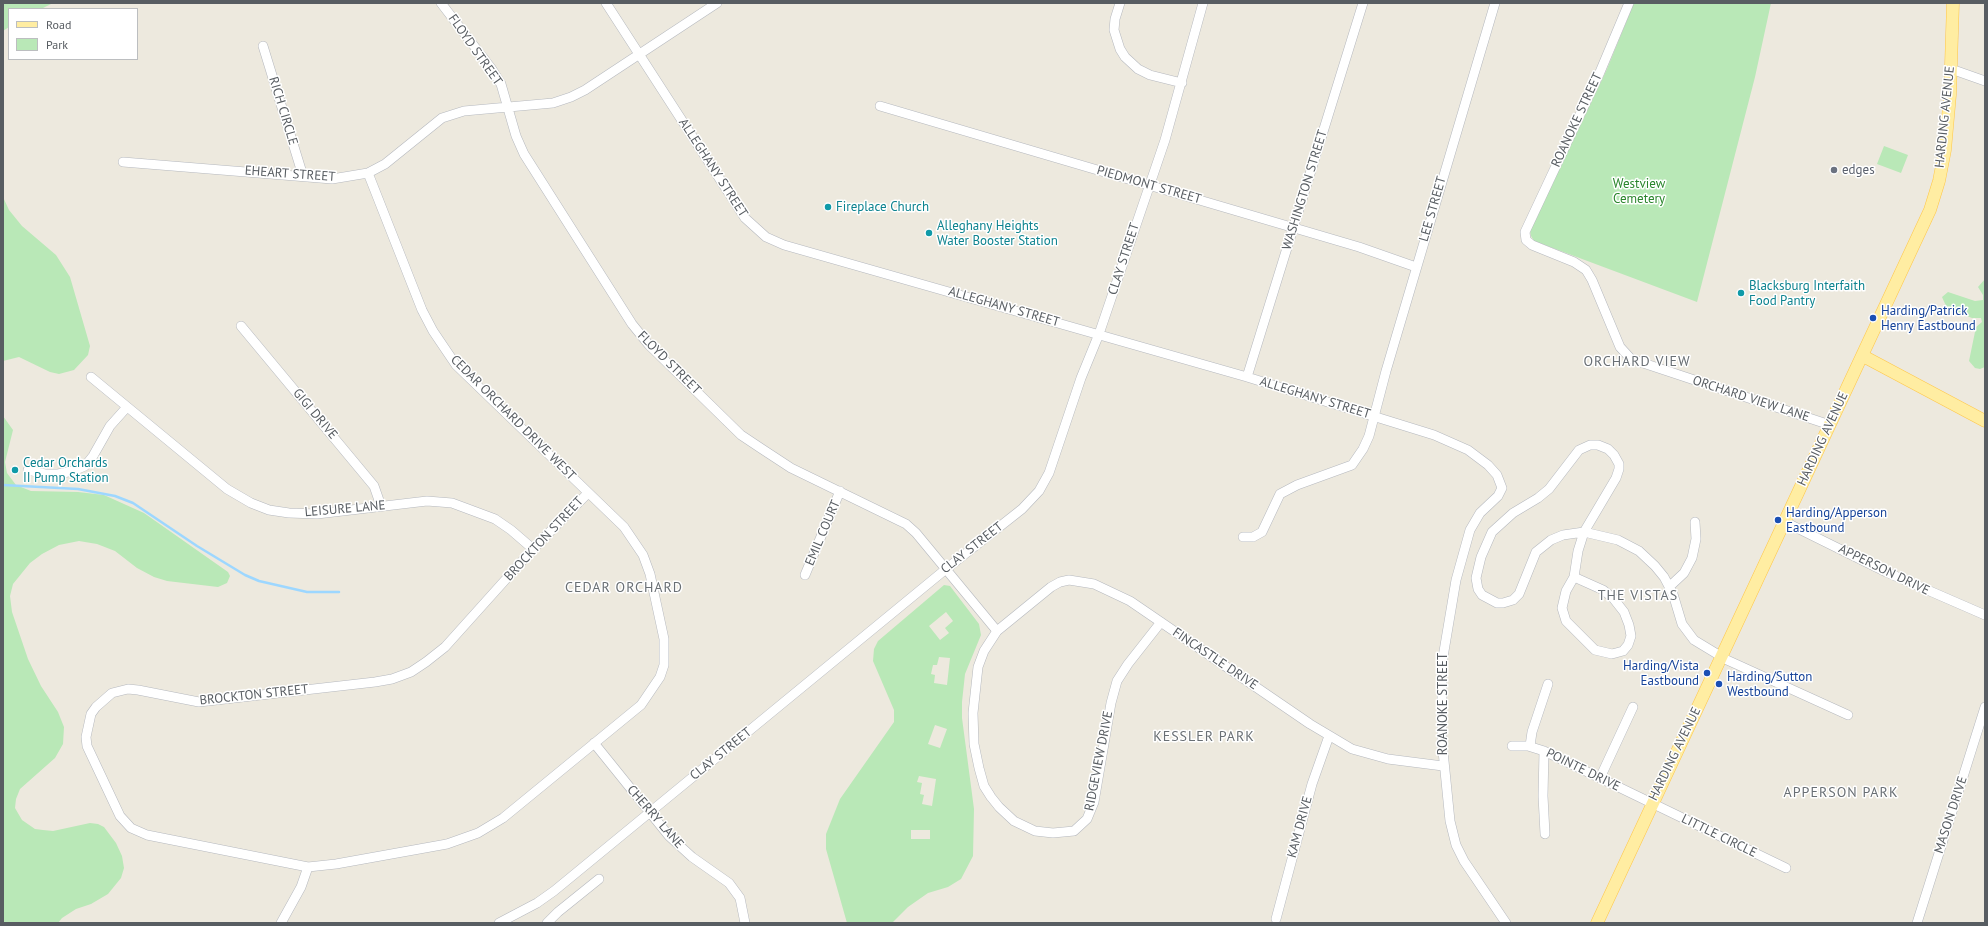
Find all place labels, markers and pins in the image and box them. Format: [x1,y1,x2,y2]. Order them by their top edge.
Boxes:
place label: edges [1842,162,1875,178]
marker: edges [1829,165,1839,175]
place label: Fireplace Church [836,199,929,215]
marker: Fireplace Church [823,202,833,212]
place label: Alleghany Heights Water Booster Station [937,218,1058,249]
marker: Alleghany Heights Water Booster Station [924,228,934,238]
place label: Blacksburg Interfaith Food Pantry [1749,278,1865,309]
marker: Blacksburg Interfaith Food Pantry [1736,288,1746,298]
place label: Harding/Patrick Henry Eastbound [1881,303,1976,334]
marker: Harding/Patrick Henry Eastbound [1868,313,1878,323]
place label: Cedar Orchards II Pump Station [23,455,109,486]
marker: Cedar Orchards II Pump Station [10,465,20,475]
place label: Harding/Apperson Eastbound [1786,505,1887,536]
marker: Harding/Apperson Eastbound [1773,515,1783,525]
place label: Harding/Vista Eastbound [1623,658,1699,689]
marker: Harding/Vista Eastbound [1702,668,1712,678]
place label: Harding/Sutton Westbound [1727,669,1812,700]
marker: Harding/Sutton Westbound [1714,679,1724,689]

